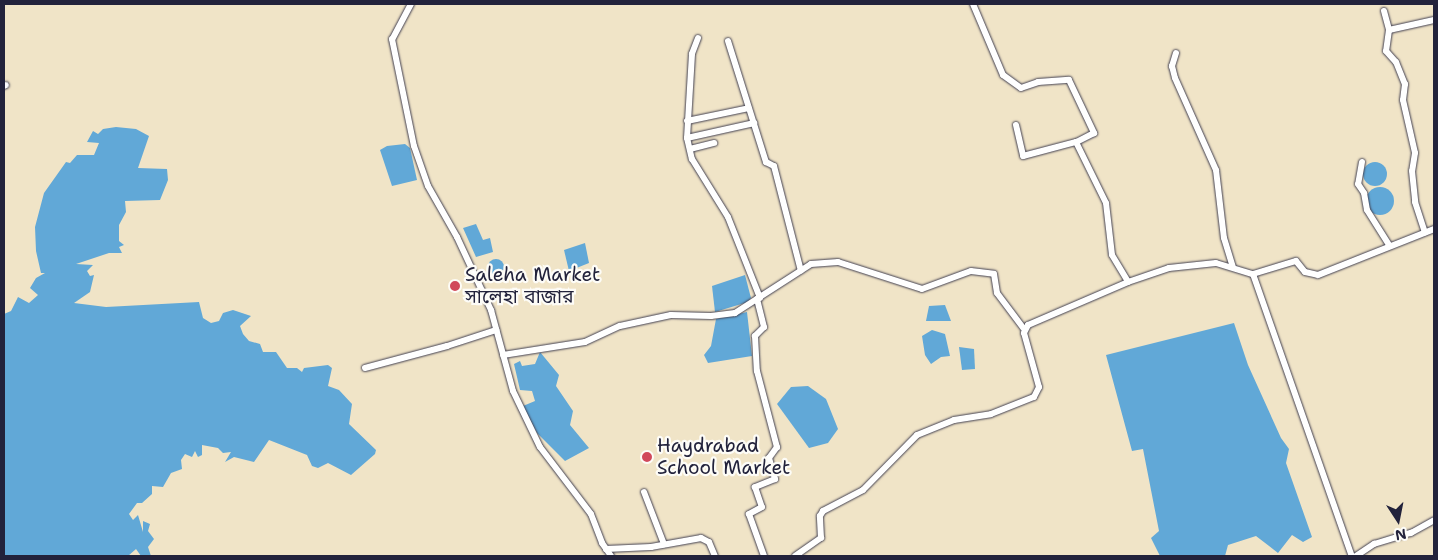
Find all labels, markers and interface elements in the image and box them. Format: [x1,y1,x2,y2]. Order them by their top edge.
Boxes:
place label: Saleha Market সালেহা বাজার [465,264,600,308]
marker: Saleha Market সালেহা বাজার [449,280,461,292]
place label: Haydrabad School Market [657,435,790,479]
marker: Haydrabad School Market [641,451,653,463]
north arrow [1373,495,1423,545]
text: N [1394,525,1408,545]

